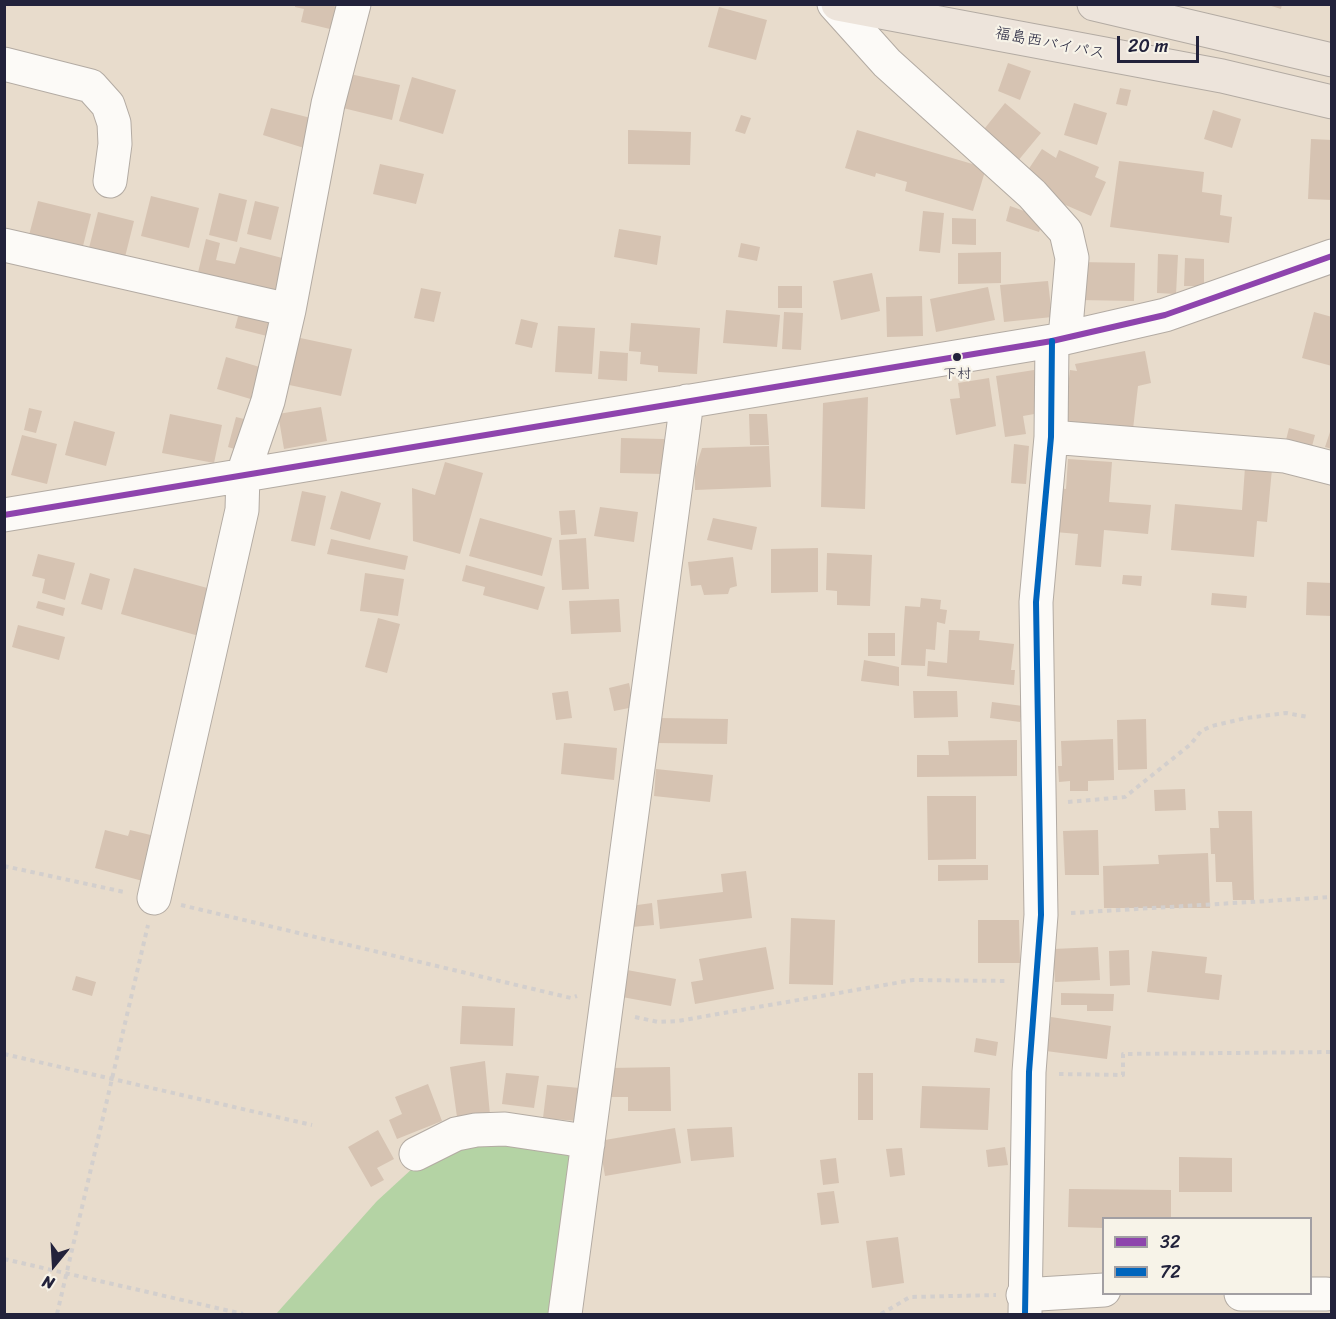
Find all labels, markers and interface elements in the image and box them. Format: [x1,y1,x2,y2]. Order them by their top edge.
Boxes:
street label: 福島西バイパス [993,24,1107,64]
scale bar [1120,24,1202,62]
text: 20 m [1128,30,1168,62]
marker: 下村 [951,351,963,363]
place label: 下村 [943,366,971,382]
legend [1102,1217,1312,1295]
text: 32 [1160,1226,1180,1258]
north arrow [24,1235,84,1295]
text: 72 [1160,1256,1181,1288]
text: N [39,1267,58,1298]

